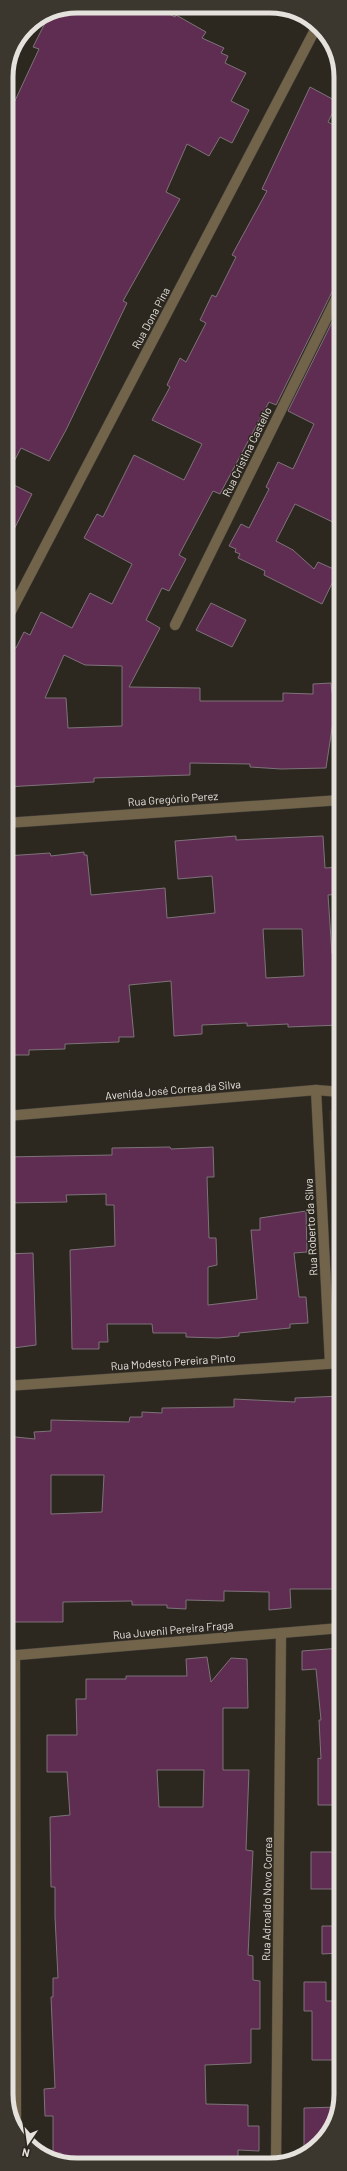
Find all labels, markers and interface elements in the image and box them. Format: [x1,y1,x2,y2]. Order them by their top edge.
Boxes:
street label: Rua Dona Pina [129,285,172,351]
street label: Rua Cristina Castello [219,405,274,499]
street label: Rua Gregório Perez [127,789,219,808]
street label: Avenida José Correa da Silva [105,1077,241,1102]
street label: Rua Roberto da Silva [301,1178,320,1276]
street label: Rua Modesto Pereira Pinto [110,1351,236,1372]
street label: Rua Juvenil Pereira Fraga [112,1618,234,1641]
street label: Rua Adroaldo Novo Correa [259,1837,274,1961]
north arrow [8,2123,48,2163]
text: N [21,2146,31,2160]

